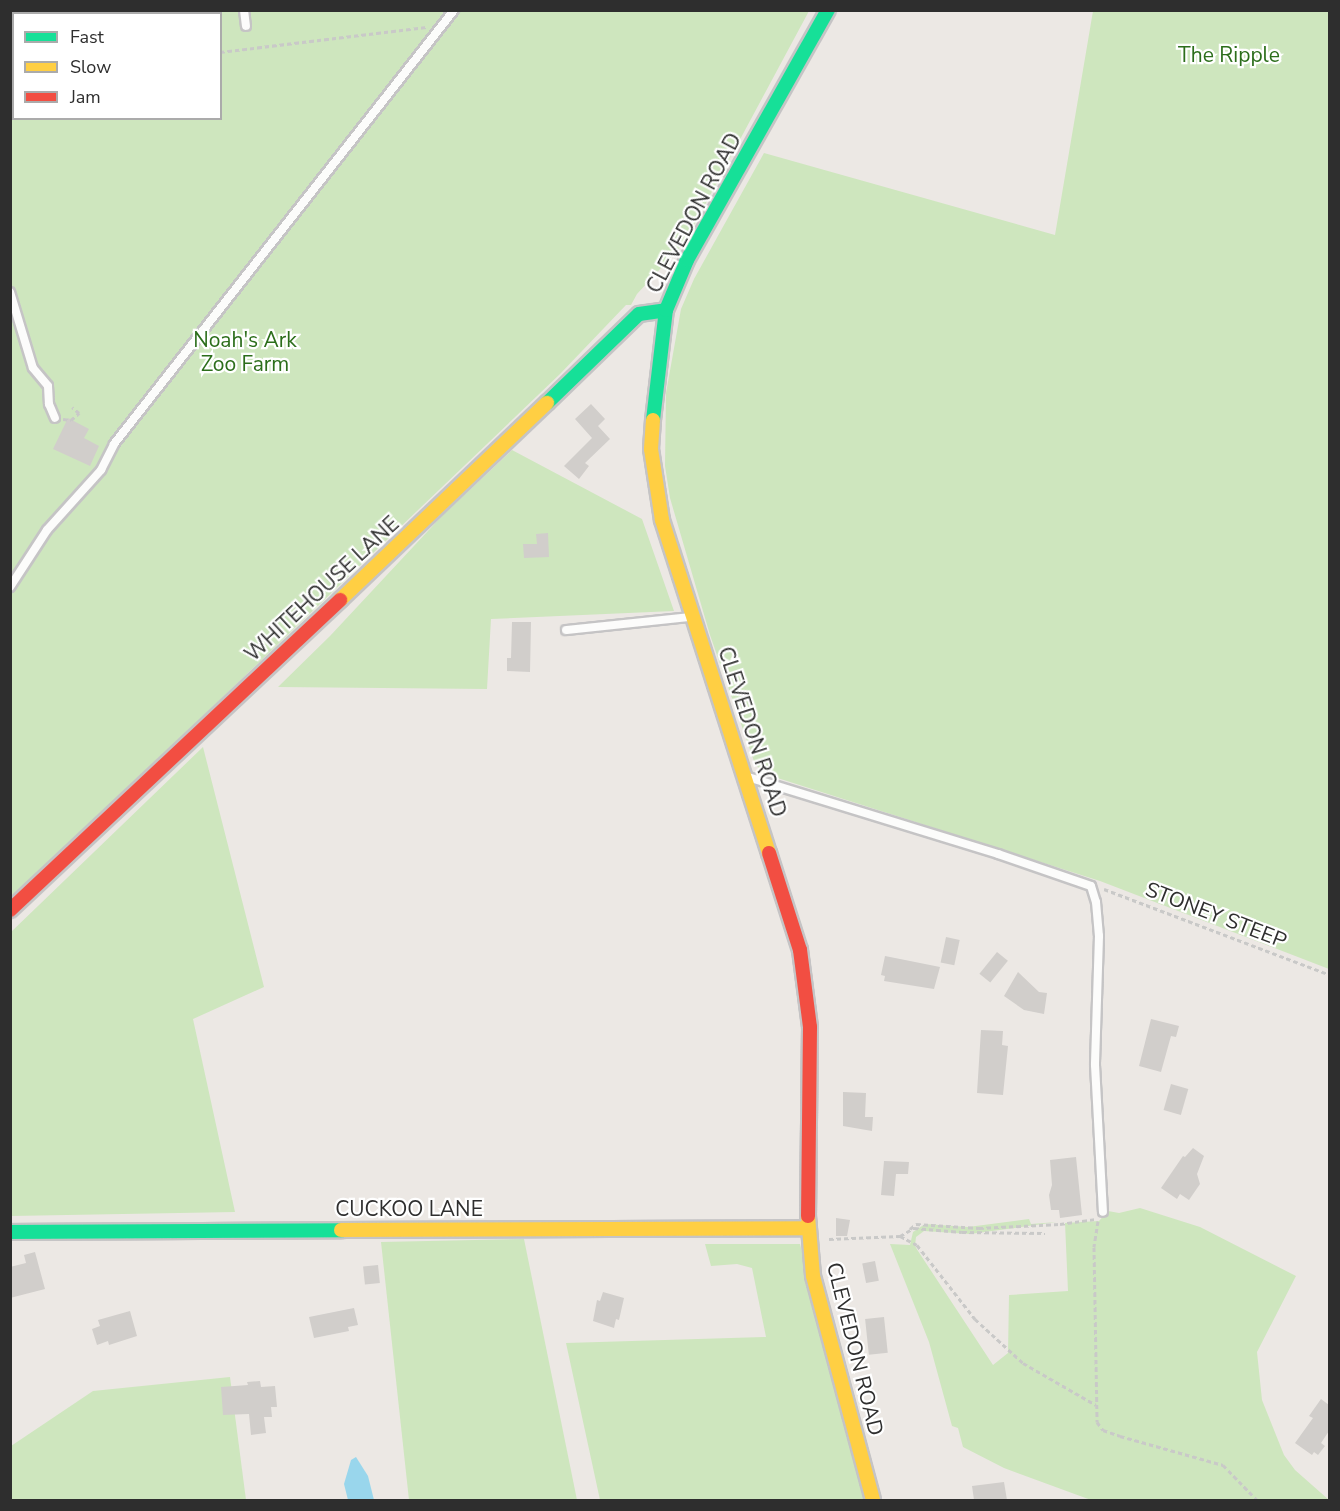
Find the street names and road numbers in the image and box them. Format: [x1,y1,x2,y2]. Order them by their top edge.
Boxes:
street label: CLEVEDON ROAD [641,129,747,297]
street label: WHITEHOUSE LANE [240,511,404,667]
street label: CLEVEDON ROAD [713,644,791,820]
street label: STONEY STEEP [1142,877,1290,953]
street label: CUCKOO LANE [335,1196,483,1222]
street label: CLEVEDON ROAD [821,1260,889,1438]

